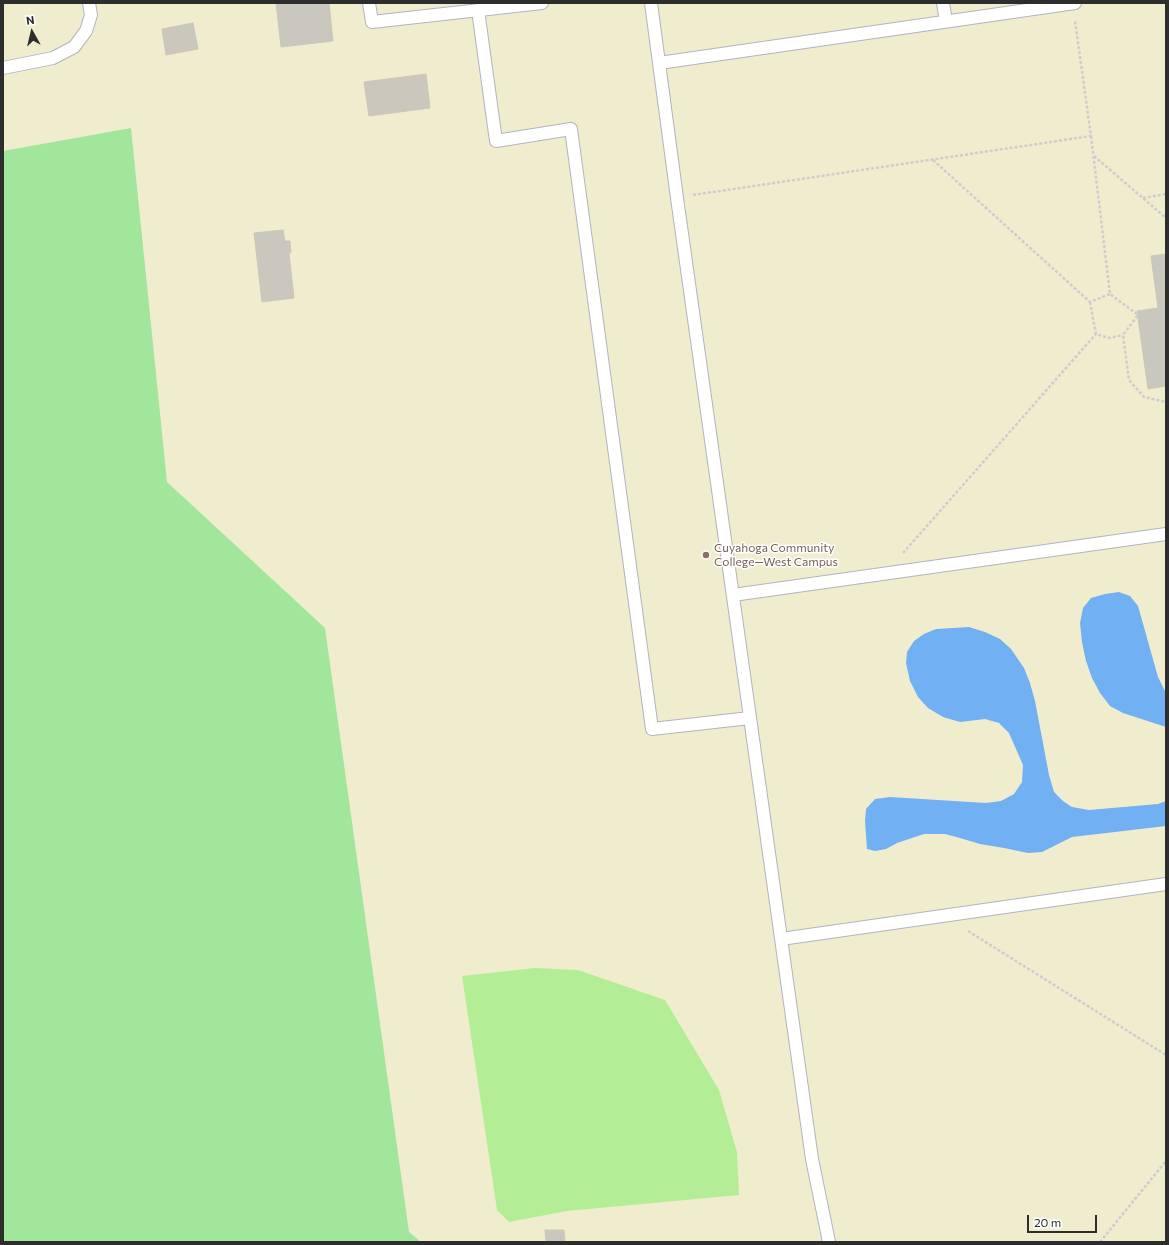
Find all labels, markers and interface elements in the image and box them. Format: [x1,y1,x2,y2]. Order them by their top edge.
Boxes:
north arrow [12,12,52,52]
text: N [25,13,35,27]
place label: Cuyahoga Community College—West Campus [714,541,838,569]
marker: Cuyahoga Community College—West Campus [701,550,711,560]
scale bar [1029,1207,1099,1233]
text: 20 m [1034,1215,1061,1229]

